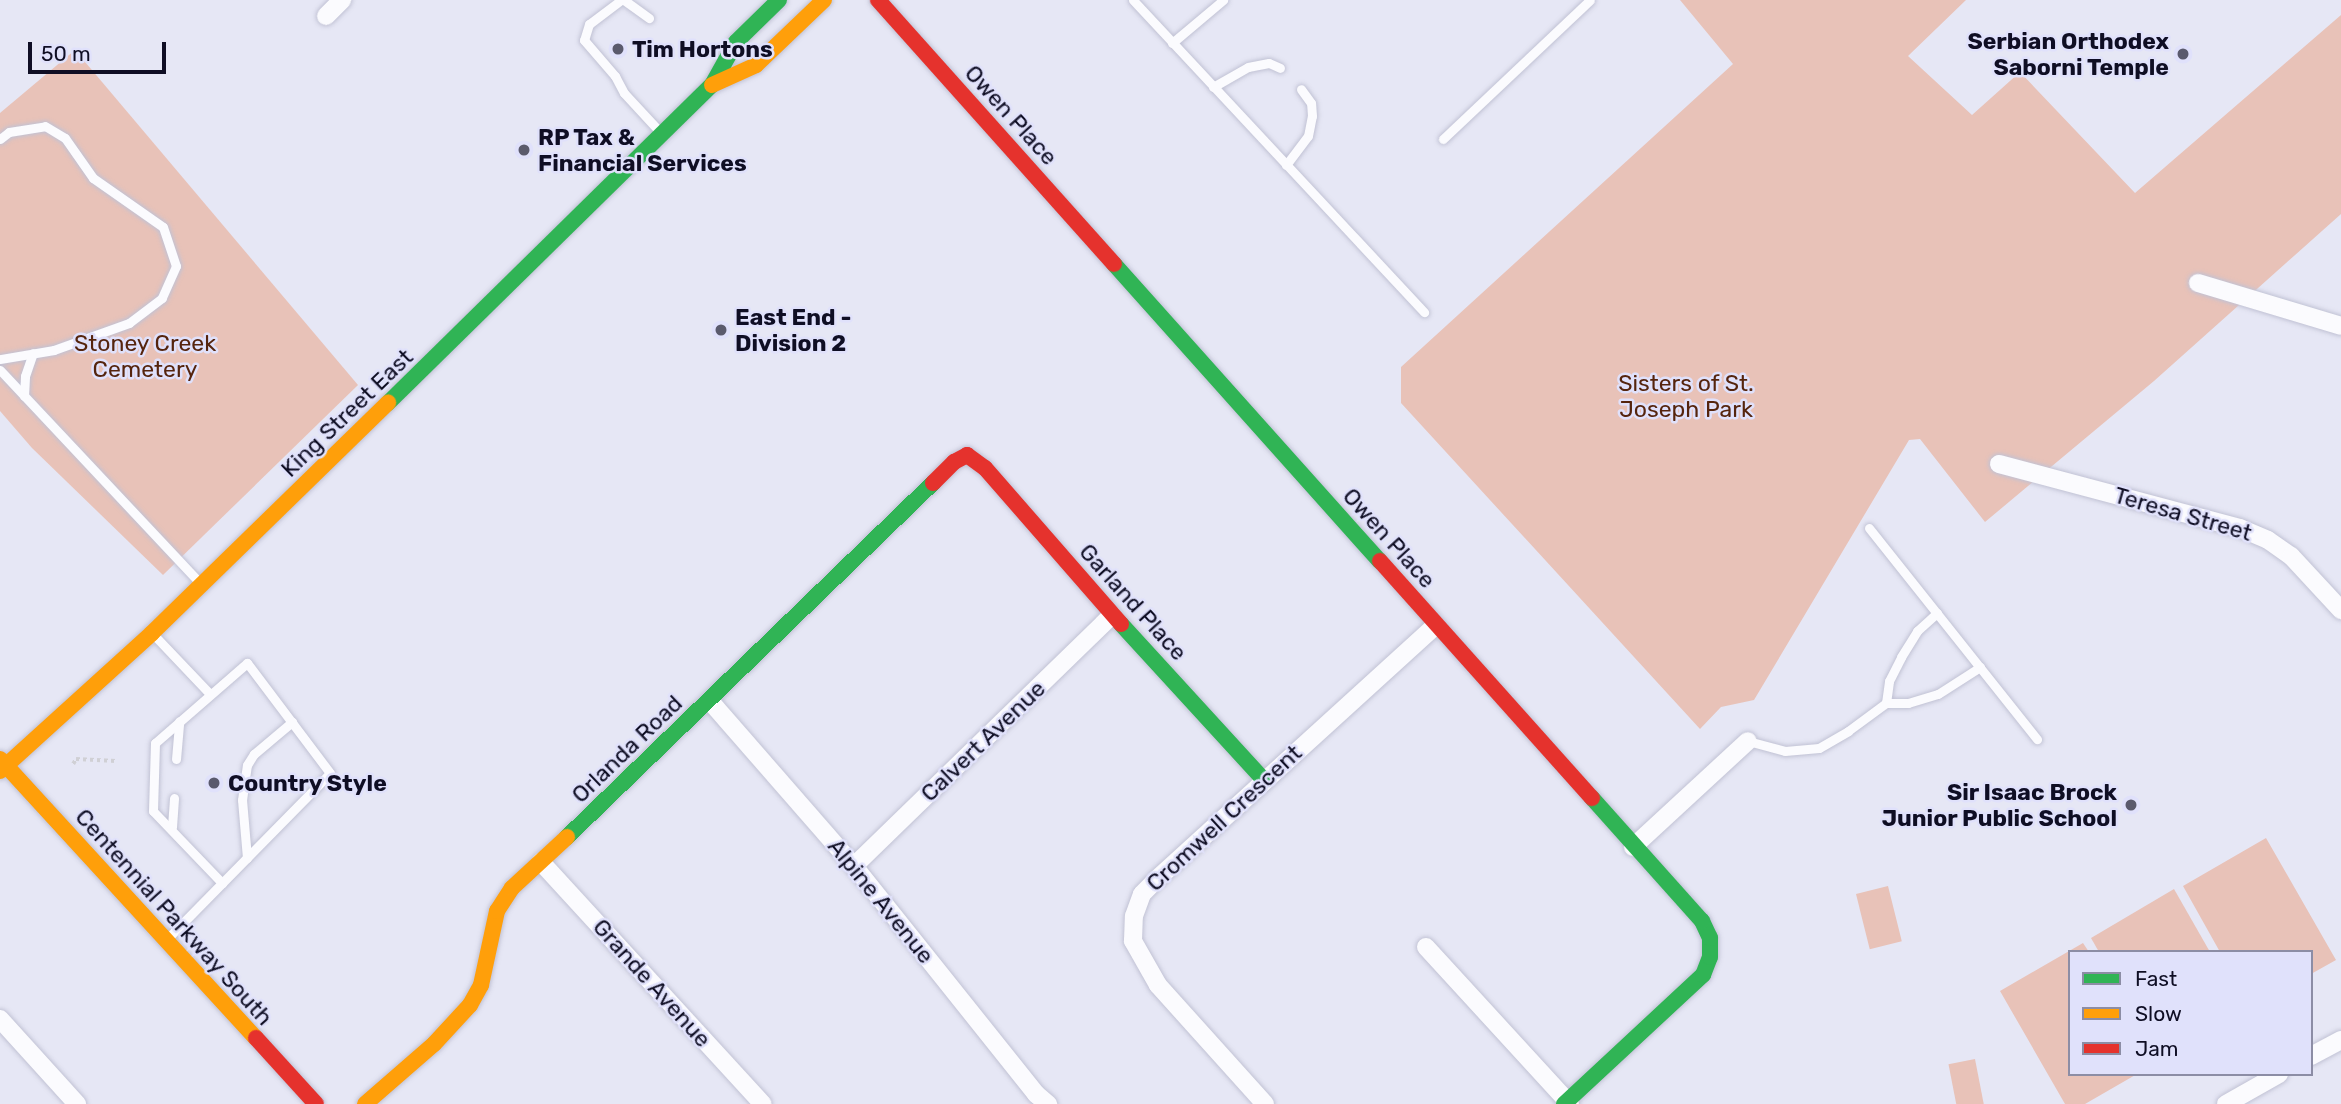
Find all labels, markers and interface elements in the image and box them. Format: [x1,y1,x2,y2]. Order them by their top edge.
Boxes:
place label: Serbian Orthodex Saborni Temple [1967,27,2169,81]
scale bar [32,28,170,72]
place label: Tim Hortons [632,35,773,63]
text: 50 m [41,41,91,66]
marker: Tim Hortons [610,41,626,57]
marker: Serbian Orthodex Saborni Temple [2175,46,2191,62]
street label: Owen Place [959,59,1063,171]
place label: RP Tax & Financial Services [538,123,747,177]
marker: RP Tax & Financial Services [516,142,532,158]
place label: East End - Division 2 [735,303,851,357]
marker: East End - Division 2 [713,322,729,338]
park label: Stoney Creek Cemetery [74,329,216,383]
street label: King Street East [275,343,419,483]
park label: Sisters of St. Joseph Park [1618,369,1754,423]
street label: Teresa Street [2111,481,2255,547]
street label: Owen Place [1337,482,1441,594]
street label: Garland Place [1073,538,1193,666]
street label: Calvert Avenue [915,675,1051,807]
street label: Orlanda Road [566,689,688,809]
street label: Cromwell Crescent [1141,739,1307,897]
place label: Country Style [228,769,387,797]
marker: Country Style [206,775,222,791]
place label: Sir Isaac Brock Junior Public School [1881,778,2117,832]
marker: Sir Isaac Brock Junior Public School [2123,797,2139,813]
street label: Centennial Parkway South [69,803,279,1031]
street label: Alpine Avenue [822,833,940,969]
street label: Grande Avenue [587,913,717,1053]
legend [2068,950,2313,1076]
text: Fast [2135,966,2177,991]
text: Slow [2135,1001,2182,1026]
text: Jam [2135,1036,2179,1061]

